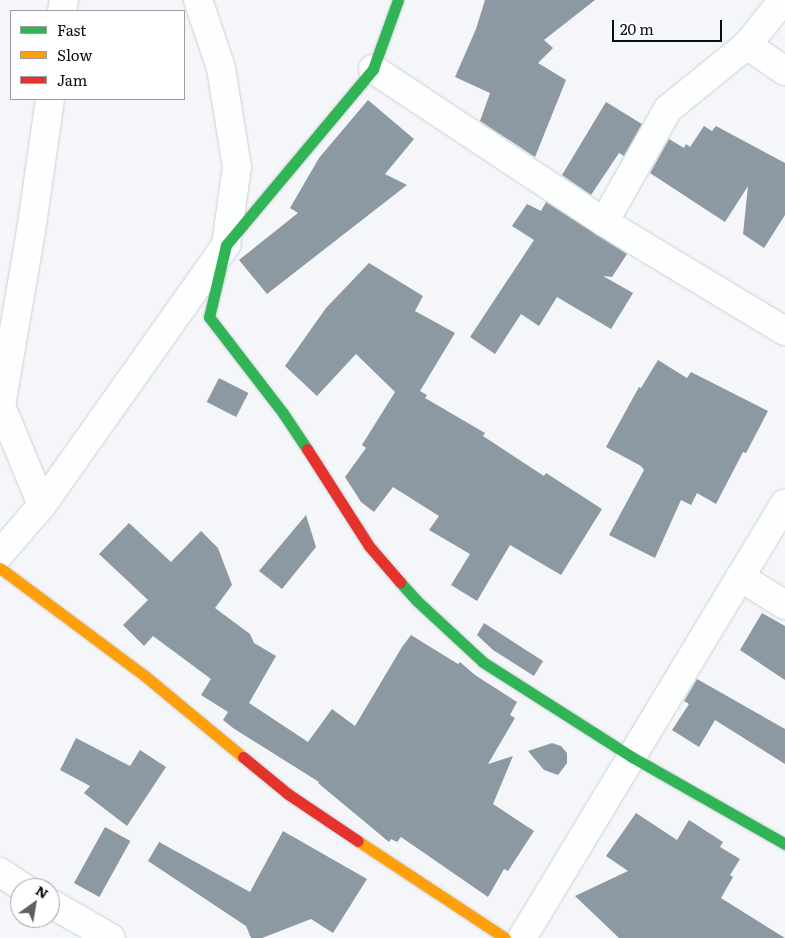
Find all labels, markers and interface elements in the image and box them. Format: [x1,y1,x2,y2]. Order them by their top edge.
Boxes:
legend [10,10,185,100]
scale bar [615,10,725,42]
text: 20 m [620,17,654,40]
text: Fast [57,18,86,41]
text: Slow [57,43,92,66]
text: Jam [57,68,87,91]
north arrow [10,878,60,928]
text: N [32,880,53,903]

